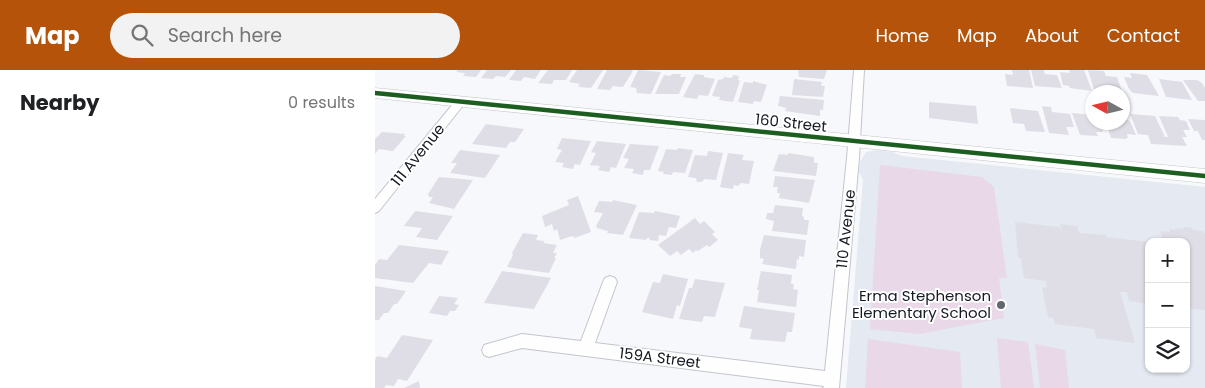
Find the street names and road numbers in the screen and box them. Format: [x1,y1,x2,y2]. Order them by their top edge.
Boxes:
street label: 160 Street [754,108,828,137]
street label: 111 Avenue [386,119,449,190]
street label: 110 Avenue [831,188,860,270]
street label: 159A Street [618,342,702,373]

